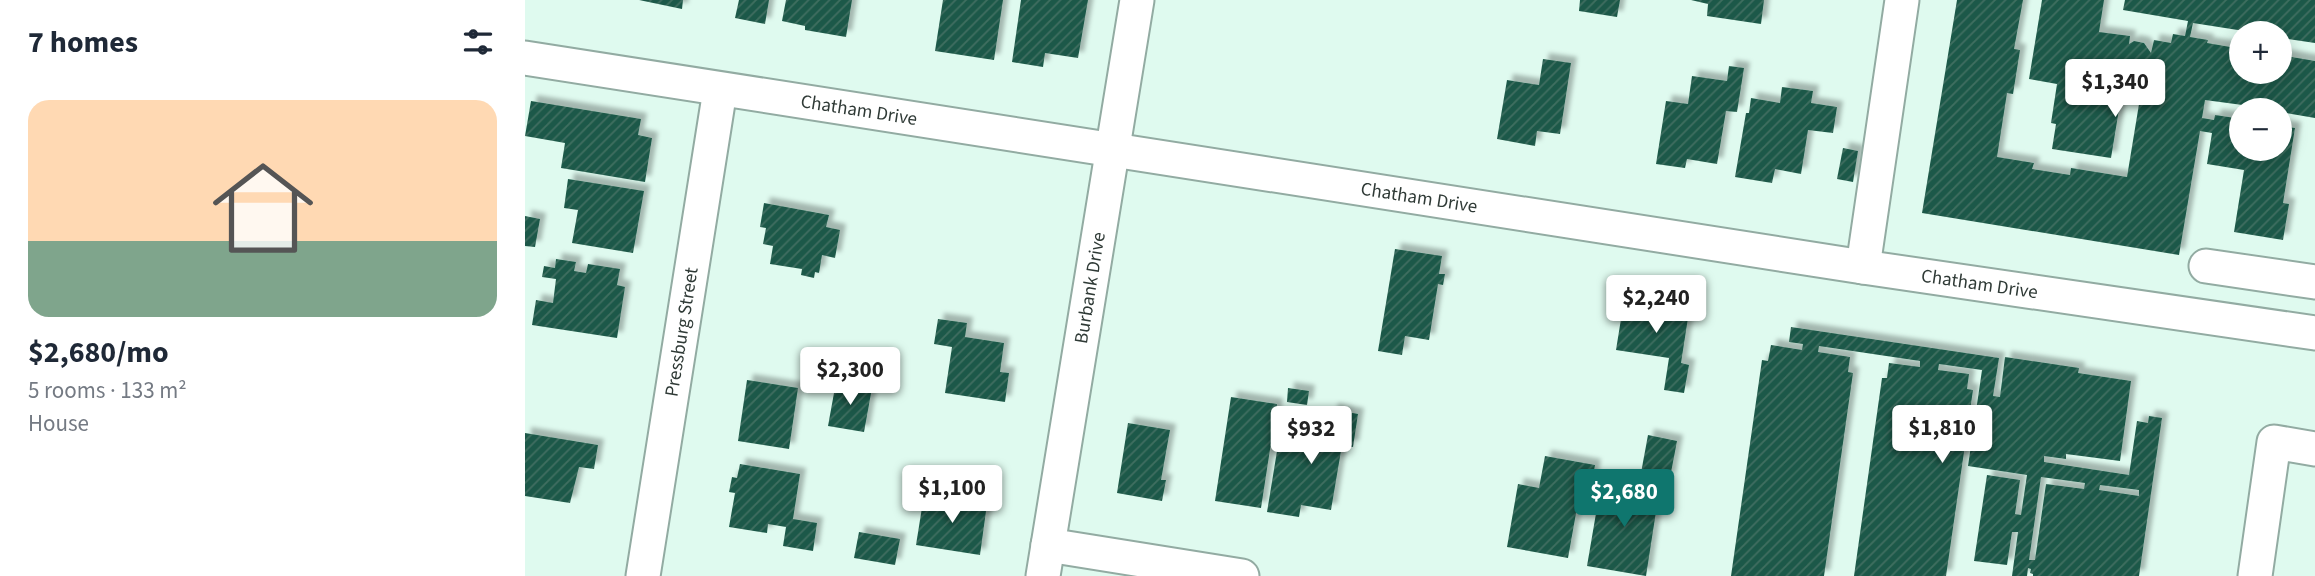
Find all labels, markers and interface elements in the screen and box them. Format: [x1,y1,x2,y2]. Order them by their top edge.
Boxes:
text: 7 homes [28,21,138,64]
map controls [2229,21,2292,161]
button: + [2229,21,2292,84]
icon: filters [459,23,497,61]
pin: $1,340 [2058,60,2172,119]
text: $1,340 [2081,65,2149,98]
street label: Chatham Drive [799,88,919,133]
button: − [2229,98,2292,161]
icon: home [200,145,326,271]
street label: Chatham Drive [1359,175,1479,220]
street label: Burbank Drive [1068,230,1112,346]
street label: Chatham Drive [1919,262,2040,306]
street label: Pressburg Street [658,265,705,399]
pin: $2,240 [1599,276,1713,335]
text: $2,240 [1622,281,1690,314]
text: $2,680/mo [28,331,169,374]
pin: $2,300 [793,348,907,407]
text: $2,300 [816,353,884,386]
text: 5 rooms · 133 m² [28,374,187,407]
pin: $932 [1270,406,1352,466]
pin: $1,810 [1885,406,1999,465]
text: House [28,407,89,440]
text: $1,810 [1908,411,1976,444]
text: $932 [1287,412,1335,445]
pin: $1,100 [895,466,1009,525]
pin: $2,680 [1567,470,1681,529]
text: $1,100 [918,471,986,504]
text: $2,680 [1590,475,1658,508]

